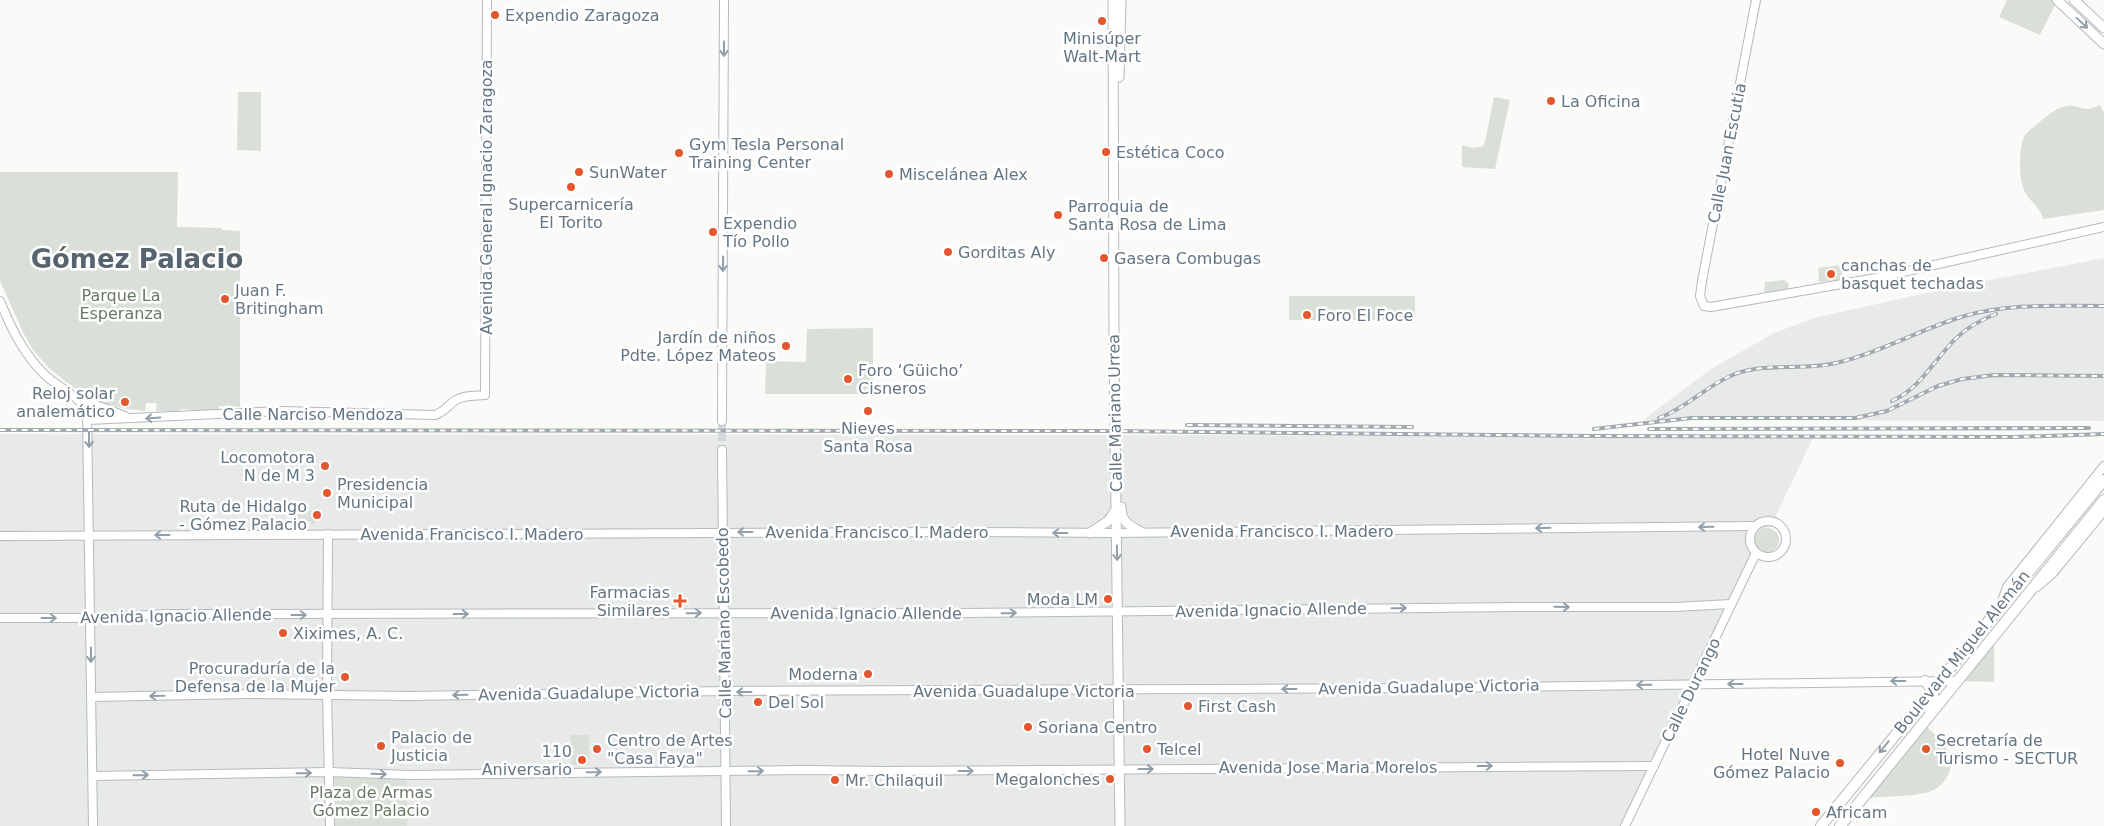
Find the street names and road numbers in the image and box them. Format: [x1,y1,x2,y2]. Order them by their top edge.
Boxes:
street label: Avenida General Ignacio Zaragoza [477,59,496,335]
street label: Calle Juan Escutia [1704,81,1750,225]
street label: Calle Mariano Urrea [1104,334,1126,492]
street label: Calle Narciso Mendoza [222,405,404,424]
street label: Avenida Francisco I. Madero [1170,522,1394,541]
street label: Avenida Francisco I. Madero [765,523,989,542]
street label: Avenida Francisco I. Madero [360,525,584,544]
street label: Calle Mariano Escobedo [713,527,735,719]
street label: Boulevard Miguel Alemán [1890,566,2034,738]
street label: Avenida Ignacio Allende [1175,599,1367,621]
street label: Avenida Ignacio Allende [770,604,962,623]
street label: Avenida Ignacio Allende [80,605,272,627]
street label: Calle Durango [1658,635,1724,745]
street label: Avenida Guadalupe Victoria [1318,676,1540,698]
street label: Avenida Guadalupe Victoria [478,682,700,704]
street label: Avenida Guadalupe Victoria [913,682,1135,701]
street label: Avenida Jose Maria Morelos [1219,758,1437,777]

